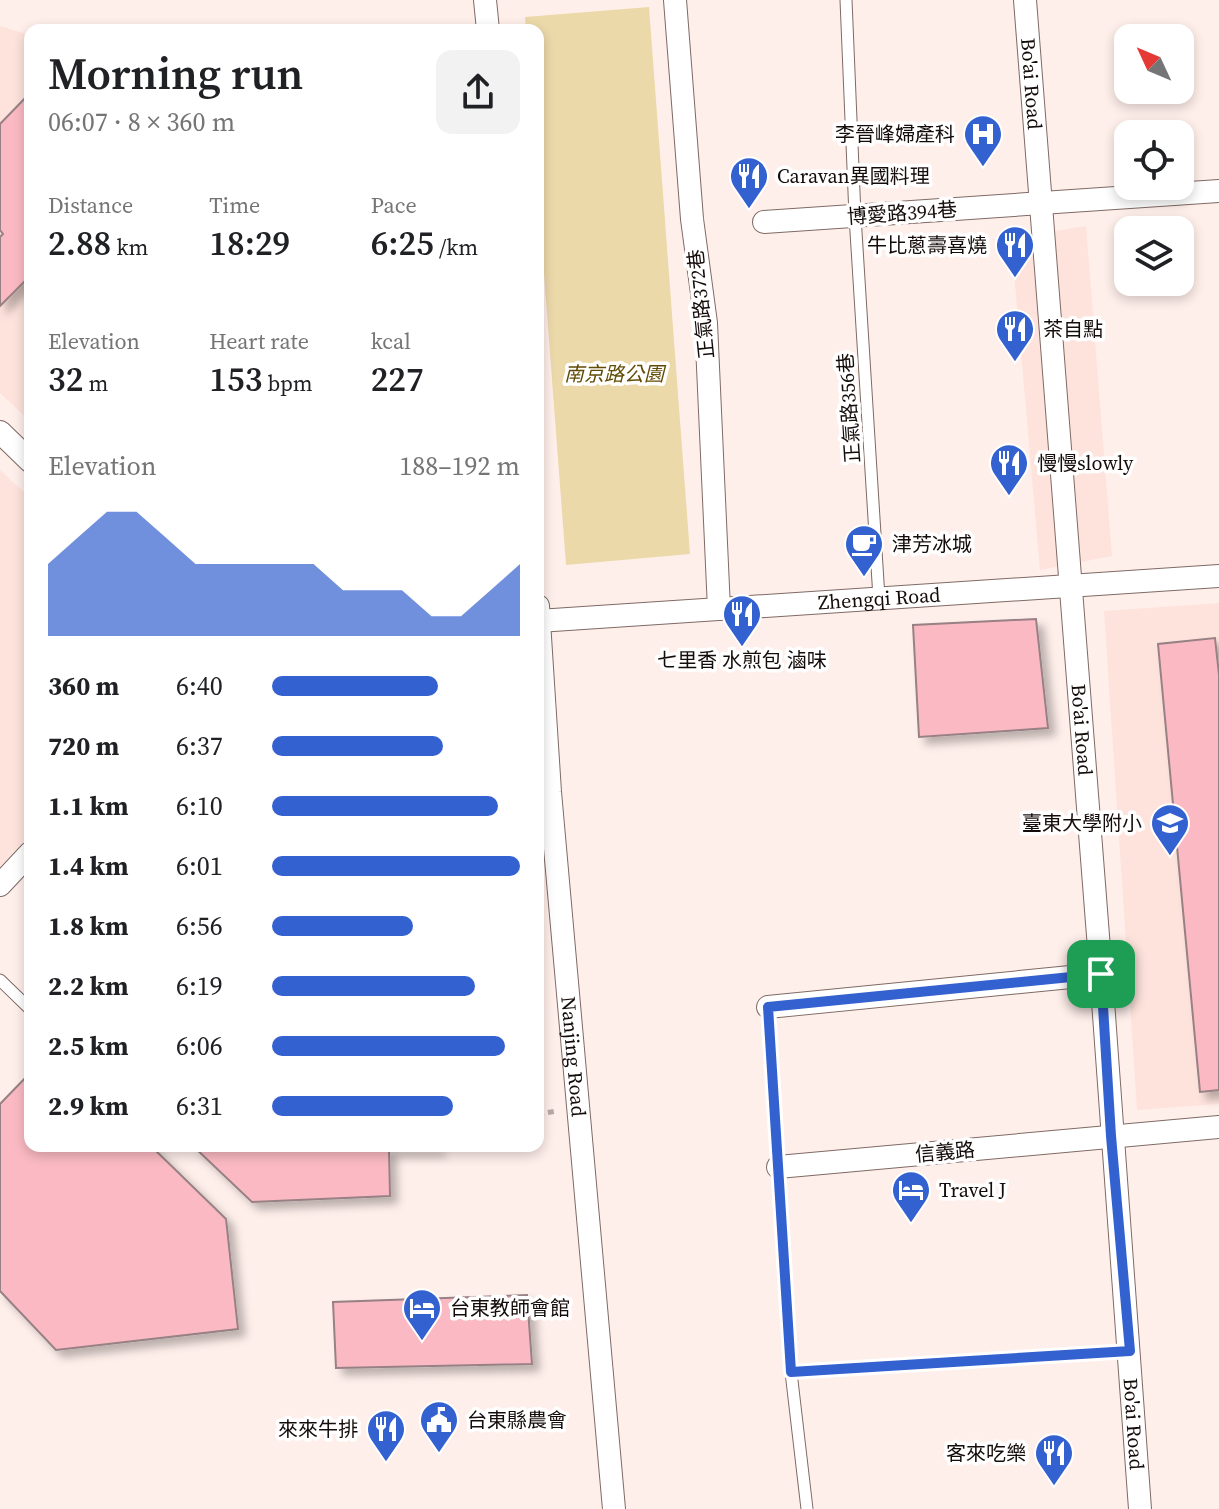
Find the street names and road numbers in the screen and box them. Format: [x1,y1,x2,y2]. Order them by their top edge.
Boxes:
street label: Bo'ai Road [1014,37,1049,131]
street label: 博愛路394巷 [846,195,958,231]
street label: 正氣路372巷 [681,248,721,360]
street label: 正氣路356巷 [831,352,867,464]
street label: Zhengqi Road [817,580,942,616]
street label: Bo'ai Road [1064,683,1100,777]
street label: Nanjing Road [554,995,593,1119]
street label: 信義路 [914,1135,976,1169]
street label: Bo'ai Road [1116,1377,1151,1471]

